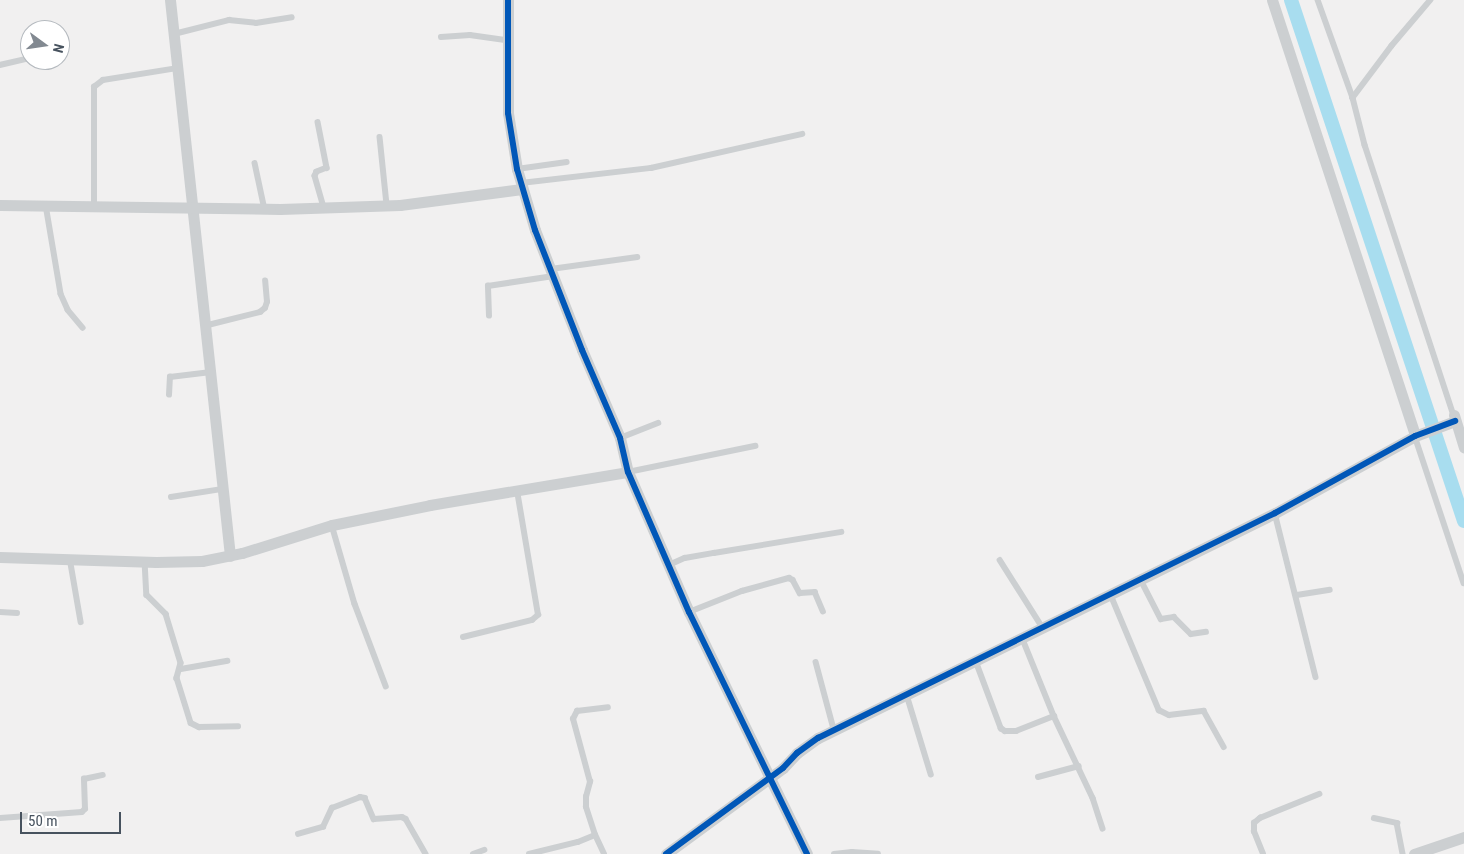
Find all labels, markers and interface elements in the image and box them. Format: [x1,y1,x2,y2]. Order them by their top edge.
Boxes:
north arrow [20,20,70,70]
text: N [50,42,67,54]
scale bar [22,802,124,834]
text: 50 m [28,812,58,830]

